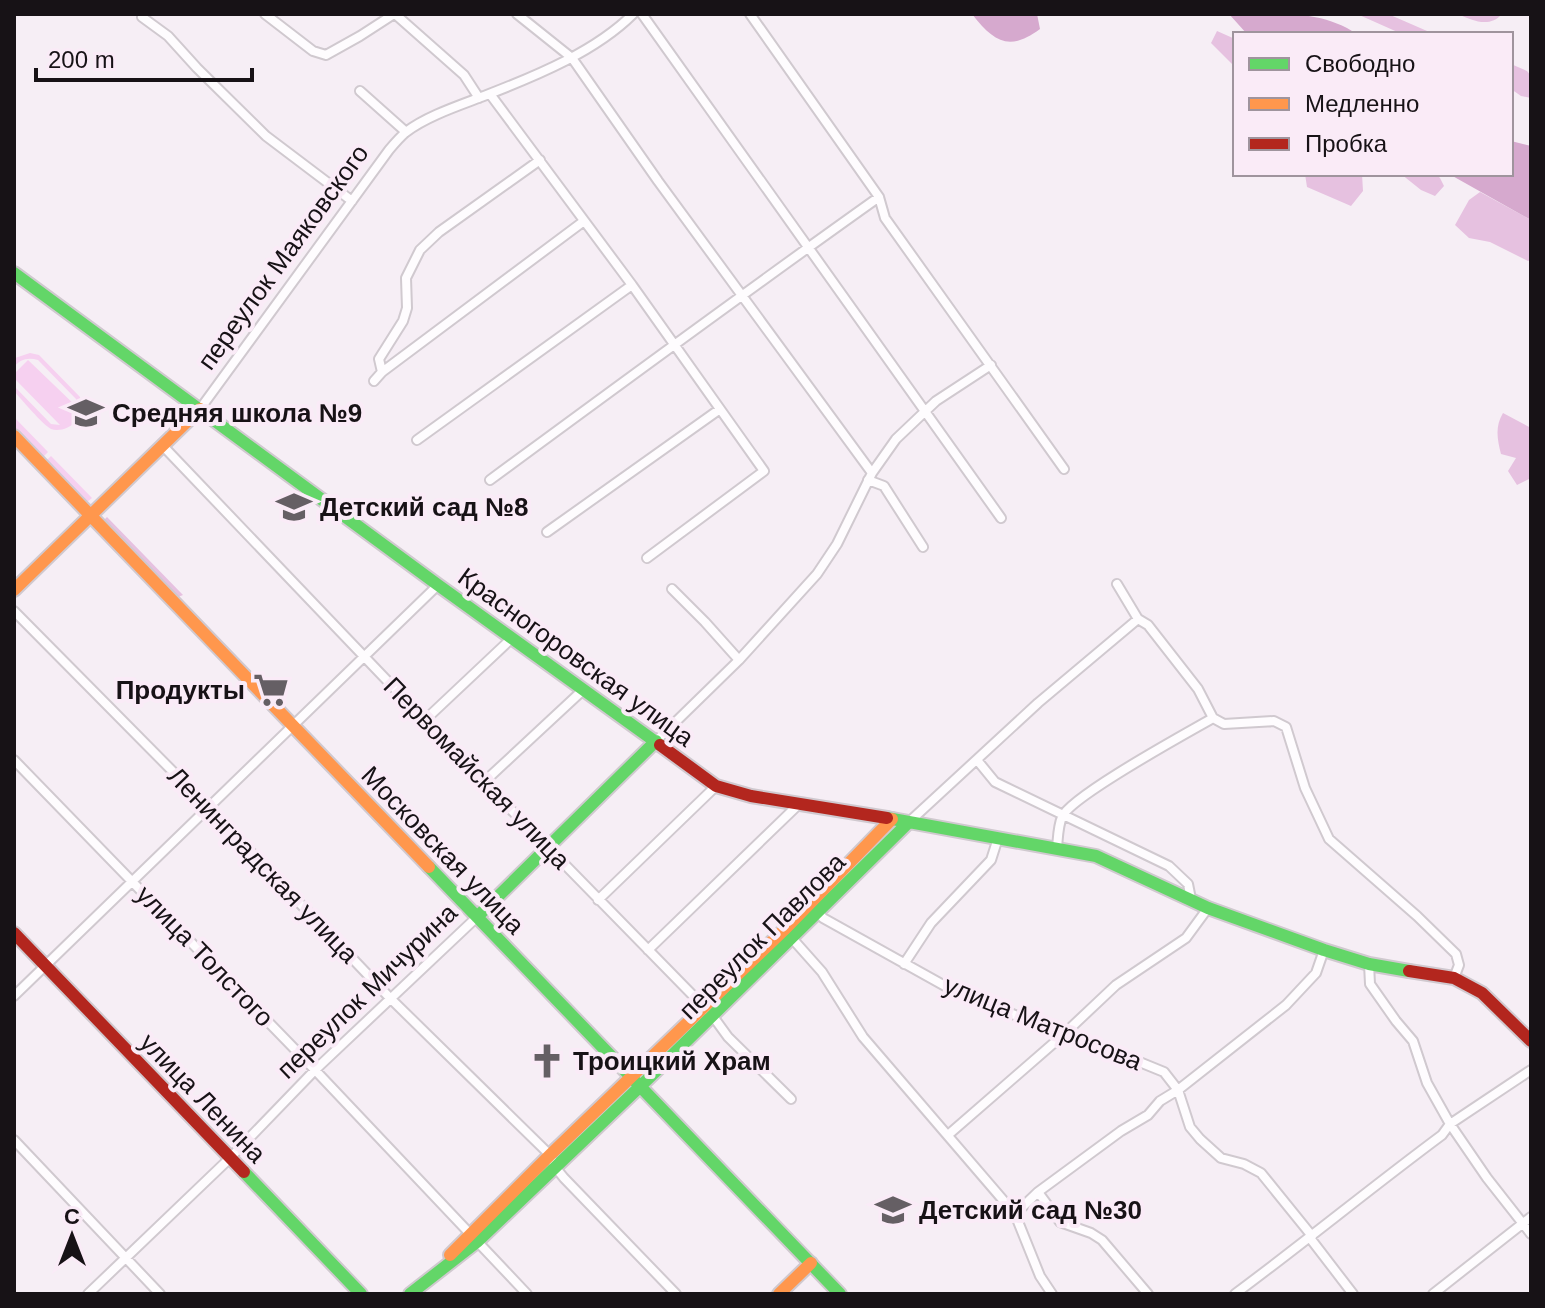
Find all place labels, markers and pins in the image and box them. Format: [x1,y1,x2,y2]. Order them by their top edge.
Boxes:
school or university icon: Средняя школа №9 [67,394,105,432]
place label: Средняя школа №9 [112,398,362,428]
school or university icon: Детский сад №8 [275,488,313,526]
place label: Детский сад №8 [320,492,528,522]
supermarket icon: Продукты [252,671,290,709]
place label: Продукты [116,675,245,705]
church icon: Троицкий Храм [528,1042,566,1080]
place label: Троицкий Храм [573,1046,771,1076]
school or university icon: Детский сад №30 [874,1191,912,1229]
place label: Детский сад №30 [919,1195,1142,1225]

